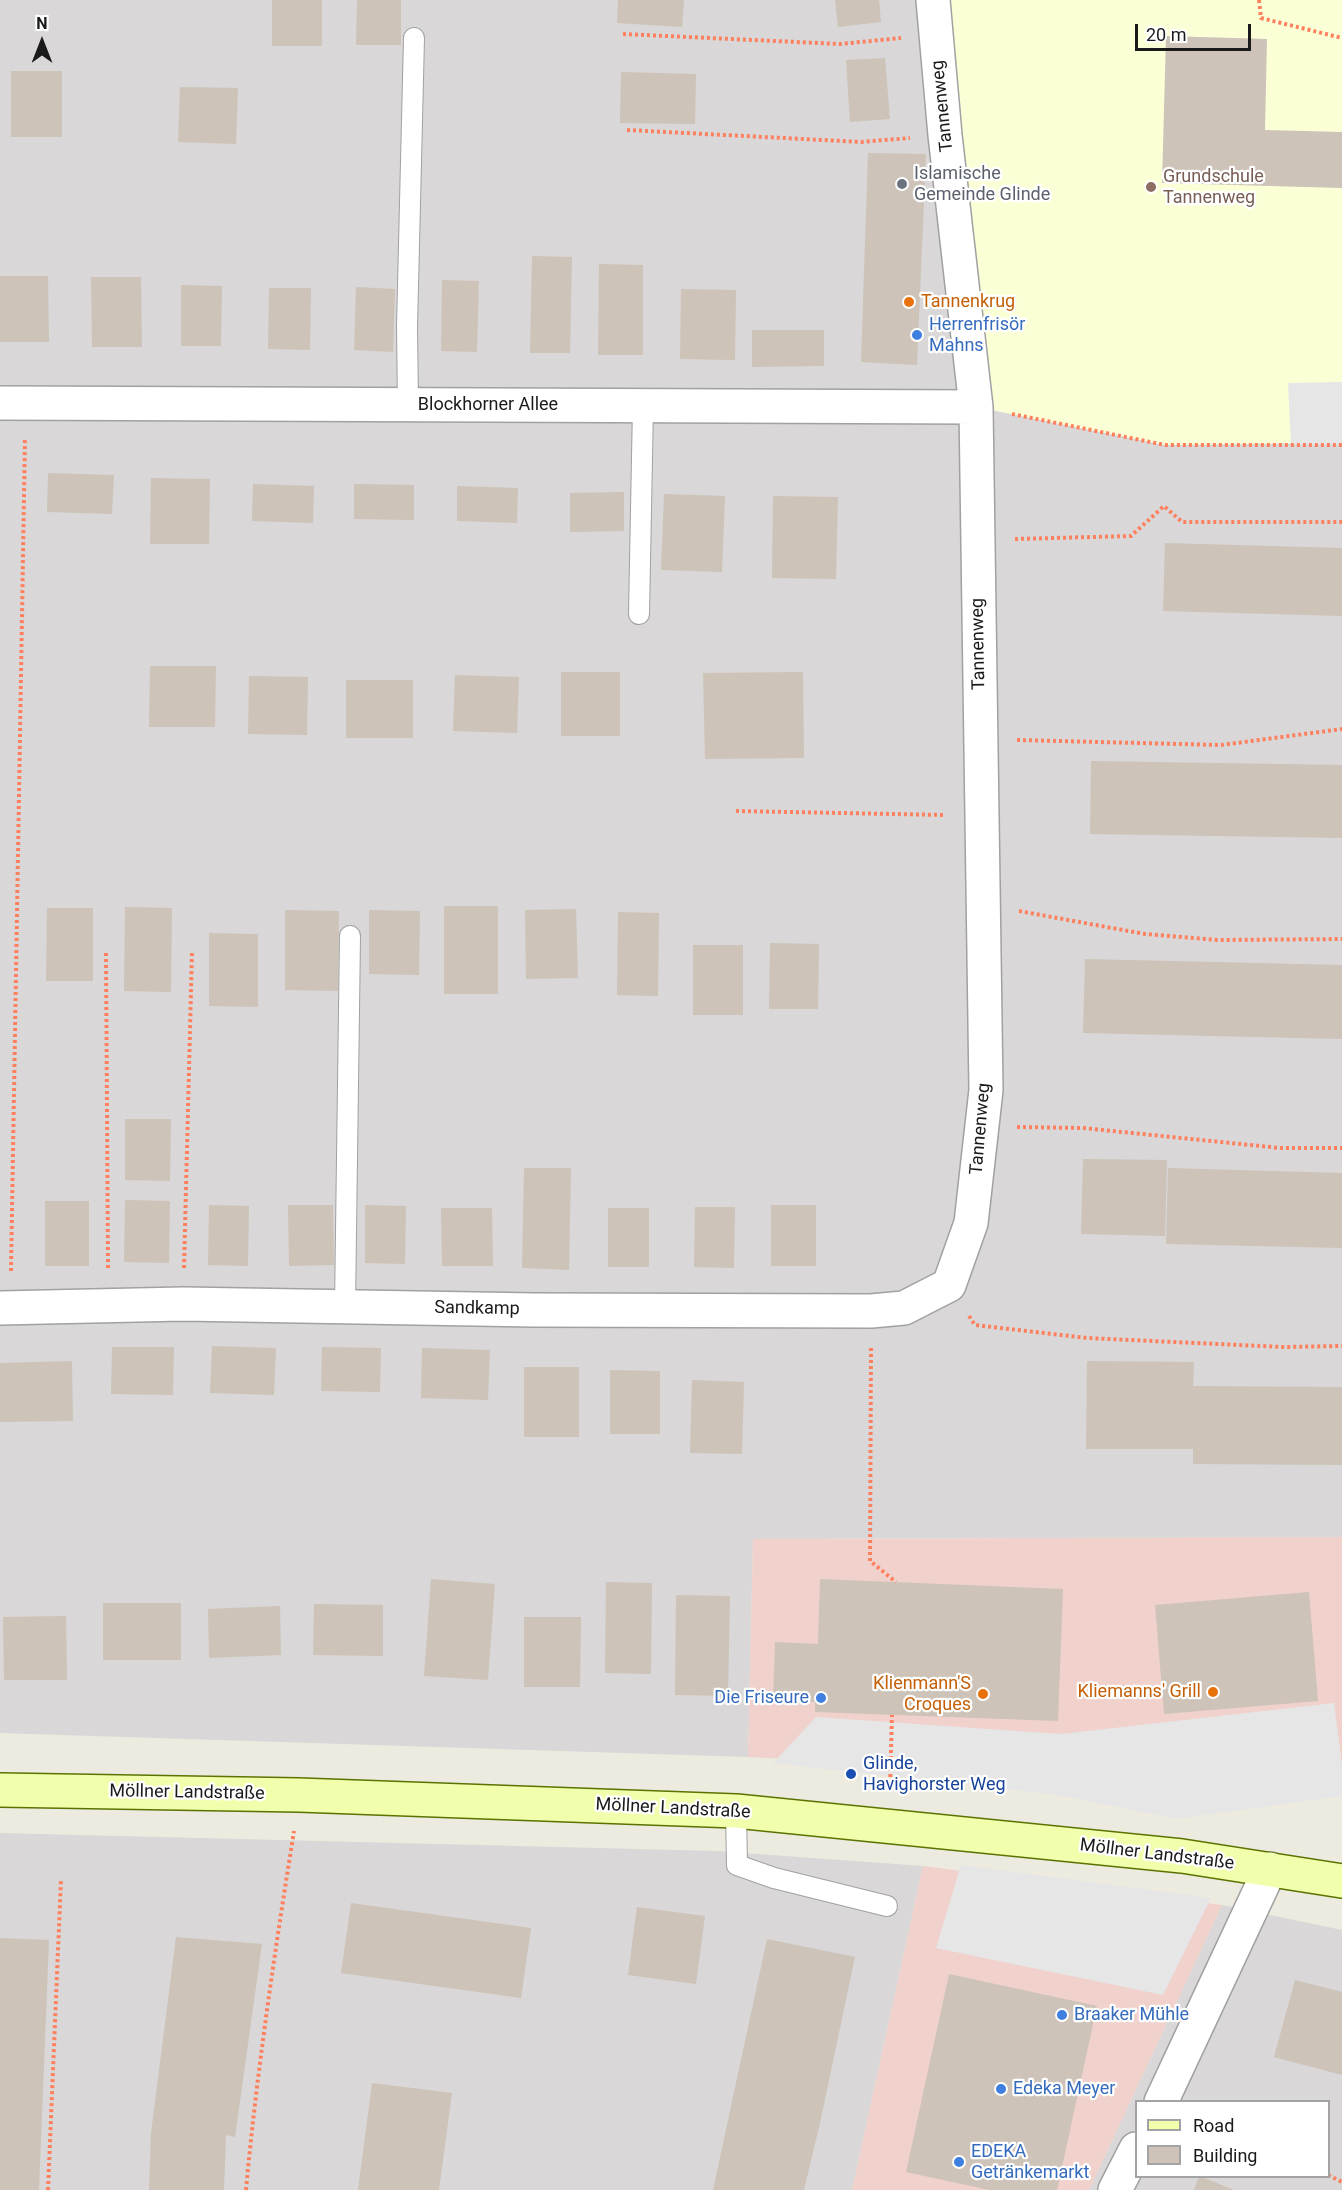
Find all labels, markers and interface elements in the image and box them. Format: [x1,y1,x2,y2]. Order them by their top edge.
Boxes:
north arrow [12,12,72,72]
scale bar [1138,12,1254,50]
text: N [36,14,48,33]
text: 20 m [1146,24,1186,45]
street label: Tannenweg [927,59,959,153]
place label: Islamische Gemeinde Glinde [914,163,1050,206]
place label: Grundschule Tannenweg [1163,166,1264,208]
marker: Islamische Gemeinde Glinde [895,177,909,191]
marker: Grundschule Tannenweg [1144,180,1158,194]
place label: Tannenkrug [921,291,1015,313]
marker: Tannenkrug [902,295,916,309]
place label: Herrenfrisör Mahns [929,314,1025,356]
marker: Herrenfrisör Mahns [910,328,924,342]
street label: Blockhorner Allee [418,394,558,416]
street label: Tannenweg [967,598,991,690]
street label: Tannenweg [966,1082,996,1176]
street label: Sandkamp [434,1297,520,1321]
place label: Klienmann'S Croques [873,1673,971,1716]
place label: Kliemanns' Grill [1078,1681,1201,1703]
marker: Kliemanns' Grill [1206,1685,1220,1699]
place label: Die Friseure [714,1687,809,1709]
marker: Klienmann'S Croques [976,1687,990,1701]
marker: Die Friseure [814,1691,828,1705]
place label: Glinde, Havighorster Weg [863,1753,1006,1796]
marker: Glinde, Havighorster Weg [844,1767,858,1781]
street label: Möllner Landstraße [109,1781,265,1805]
street label: Möllner Landstraße [595,1794,751,1824]
street label: Möllner Landstraße [1079,1835,1235,1875]
place label: Braaker Mühle [1074,2004,1189,2026]
marker: Braaker Mühle [1055,2008,1069,2022]
place label: Edeka Meyer [1013,2078,1115,2100]
marker: Edeka Meyer [994,2082,1008,2096]
legend [1135,2100,1330,2178]
text: Road [1193,2115,1234,2136]
place label: EDEKA Getränkemarkt [971,2141,1089,2184]
text: Building [1193,2145,1257,2166]
marker: EDEKA Getränkemarkt [952,2155,966,2169]

